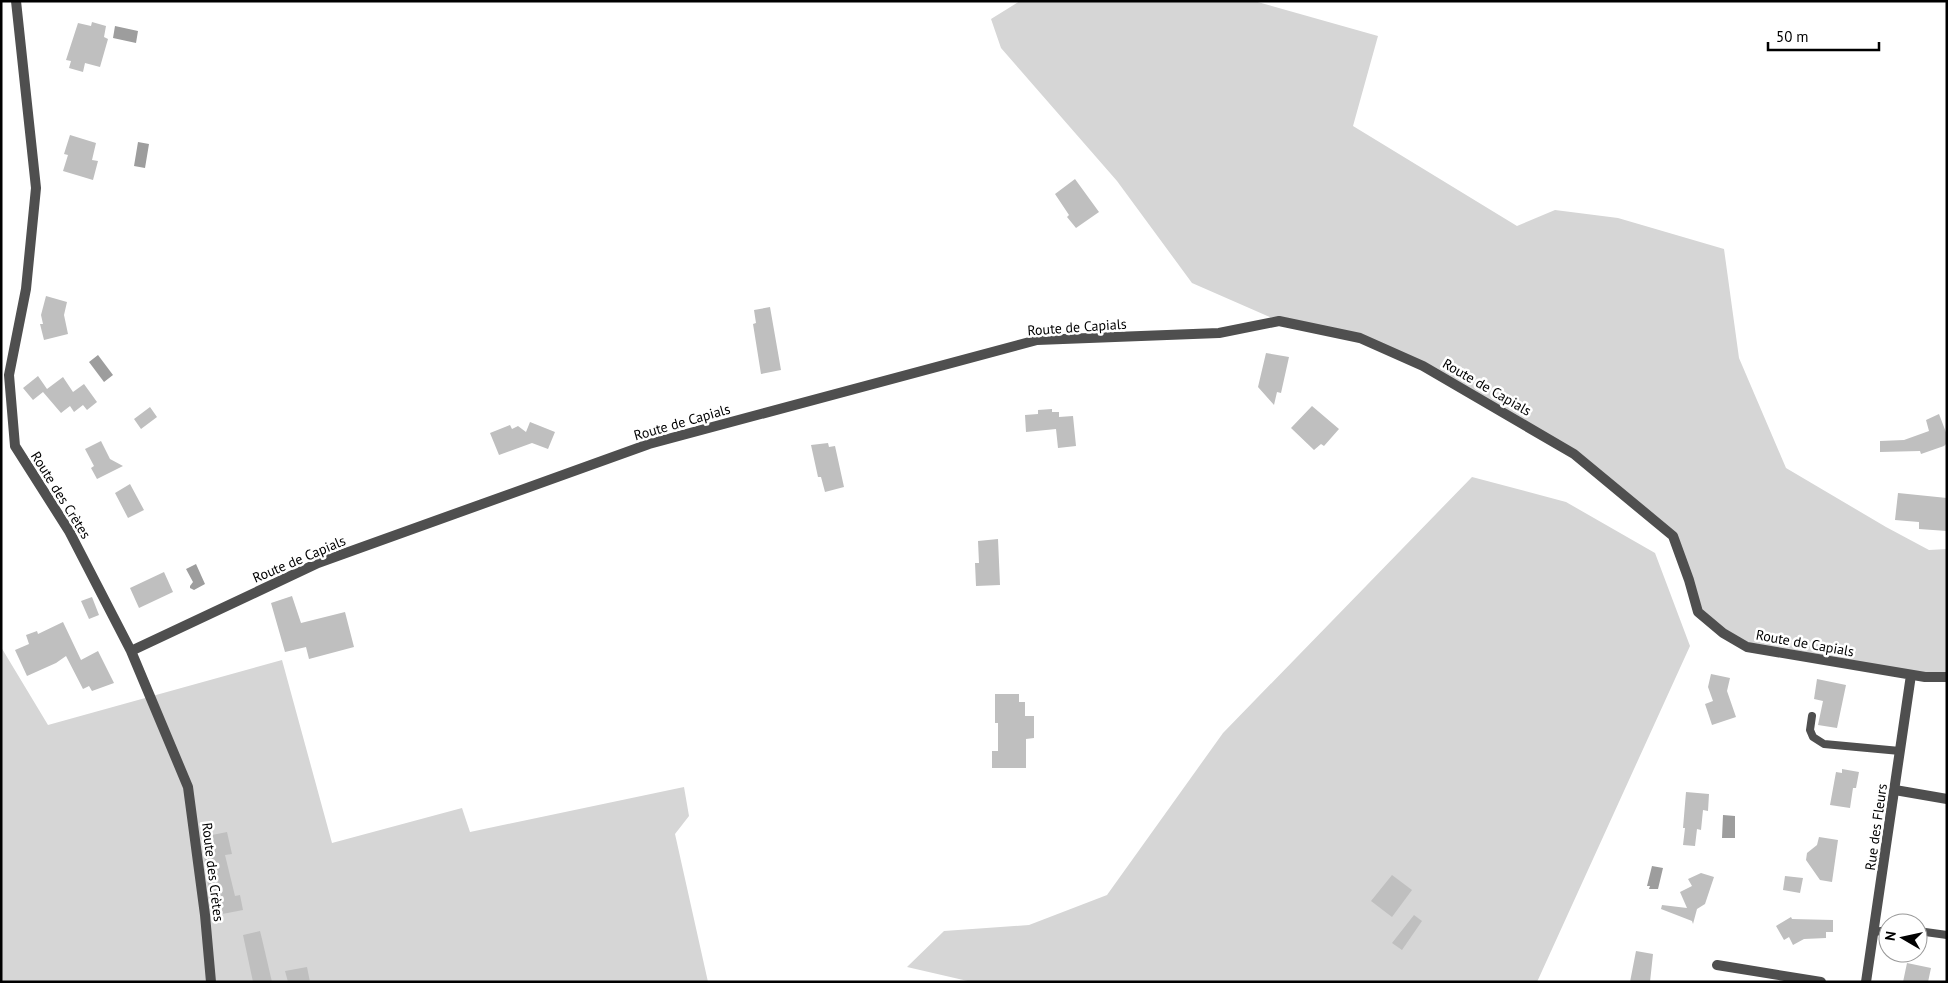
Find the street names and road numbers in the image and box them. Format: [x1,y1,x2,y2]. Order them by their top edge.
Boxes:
street label: Route de Capials [1027,315,1127,339]
street label: Route de Capials [1439,354,1535,420]
street label: Route de Capials [632,400,732,444]
street label: Route des Crètes [27,448,95,542]
street label: Route de Capials [250,531,348,587]
street label: Route de Capials [1754,625,1856,661]
street label: Rue des Fleurs [1861,782,1891,872]
street label: Route des Crètes [198,821,228,923]

